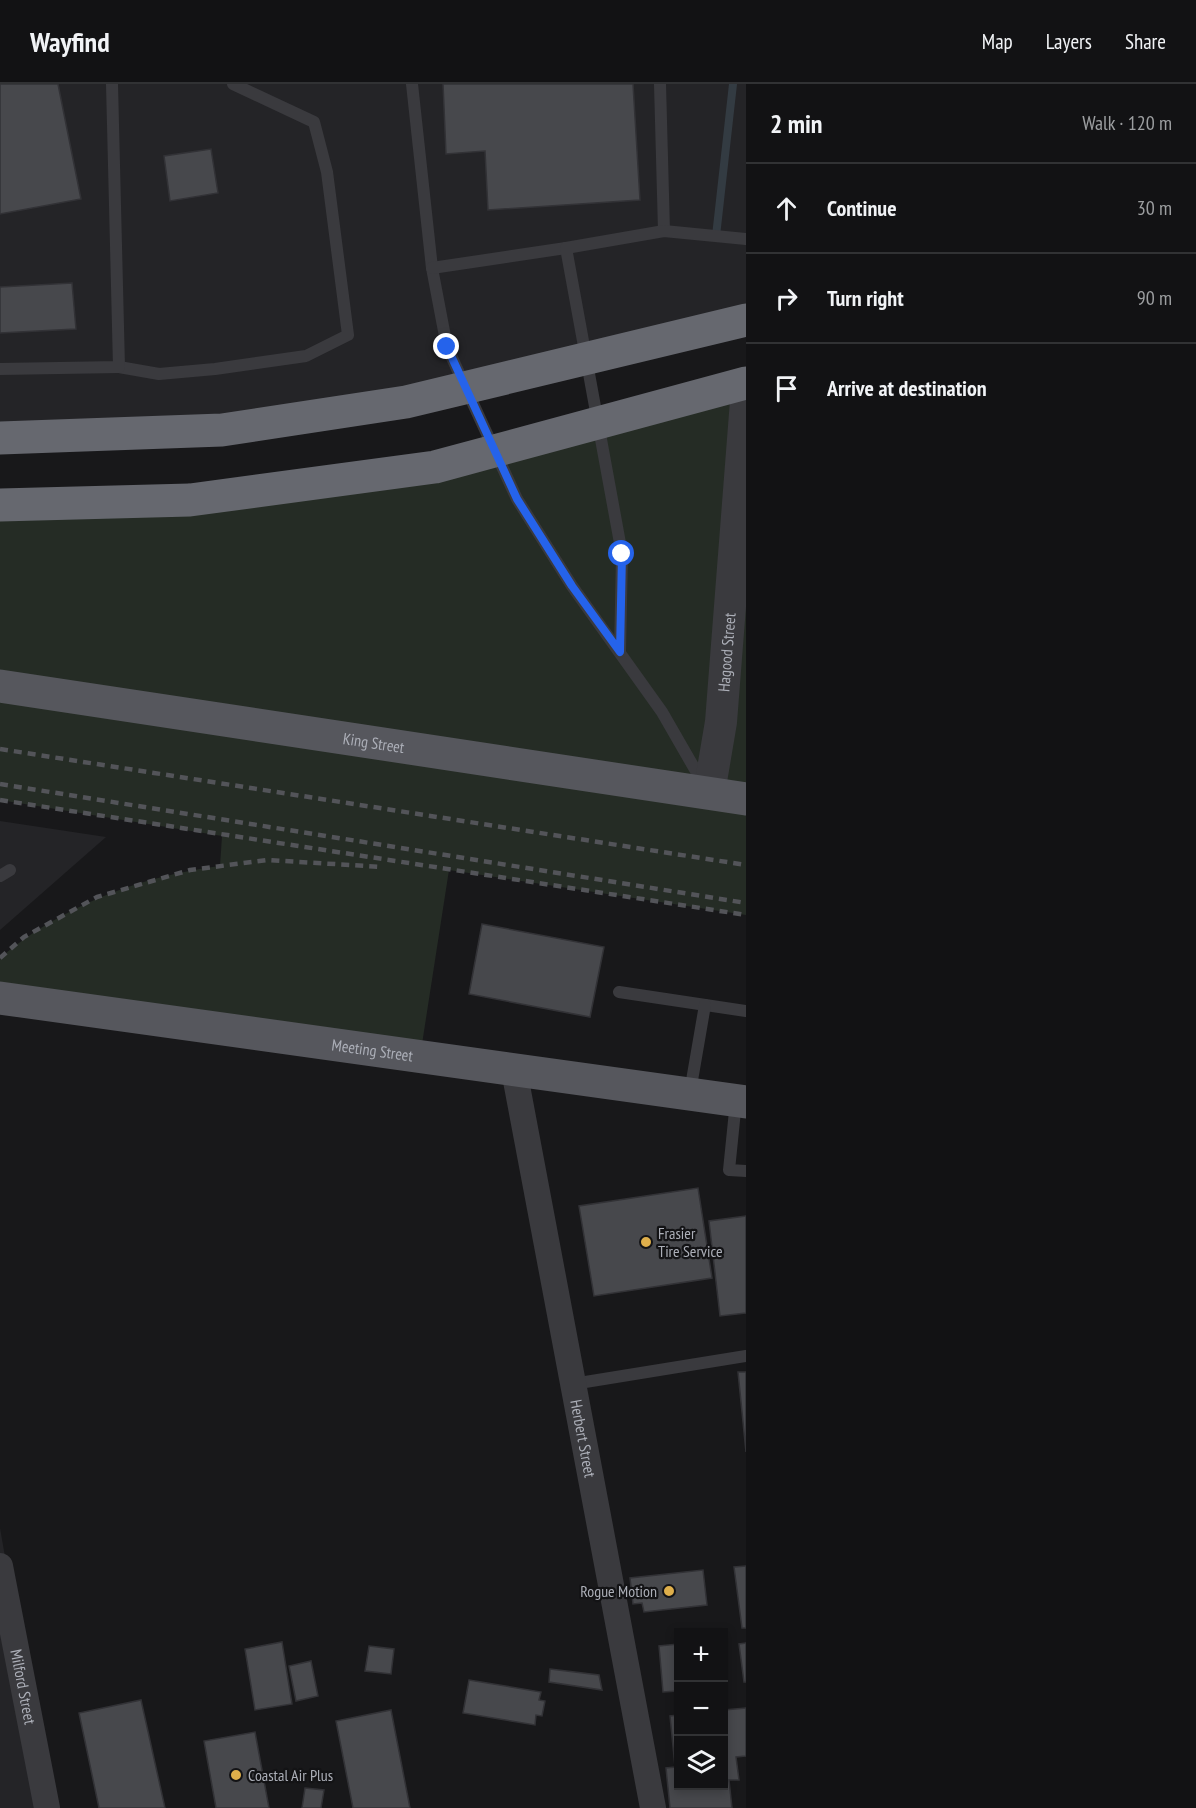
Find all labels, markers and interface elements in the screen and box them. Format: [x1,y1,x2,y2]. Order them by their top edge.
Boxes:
text: Wayfind [30,23,110,60]
text: Map [982,28,1013,55]
text: Layers [1046,28,1092,55]
text: Share [1125,28,1166,55]
text: 2 min [770,107,823,140]
text: Walk · 120 m [1082,110,1172,136]
icon: ahead [770,192,803,225]
text: Continue [827,194,897,222]
text: 30 m [1137,195,1172,221]
icon: right [770,282,803,315]
text: Turn right [827,284,904,312]
text: 90 m [1137,285,1172,311]
route end [433,333,459,359]
icon: arrive [770,372,803,405]
text: Arrive at destination [827,374,987,402]
route start [608,540,634,566]
street label: Hagood Street [713,611,740,693]
street label: King Street [342,728,406,757]
street label: Meeting Street [331,1034,415,1066]
place label: Frasier Tire Service [658,1223,723,1261]
marker: Frasier Tire Service [639,1235,653,1249]
street label: Herbert Street [566,1398,601,1480]
place label: Rogue Motion [580,1581,657,1601]
marker: Rogue Motion [662,1584,676,1598]
map controls [674,1628,728,1790]
button: + [674,1628,728,1682]
street label: Milford Street [6,1647,41,1727]
button: − [674,1682,728,1736]
button: layers [674,1736,728,1790]
place label: Coastal Air Plus [248,1765,333,1785]
marker: Coastal Air Plus [229,1768,243,1782]

